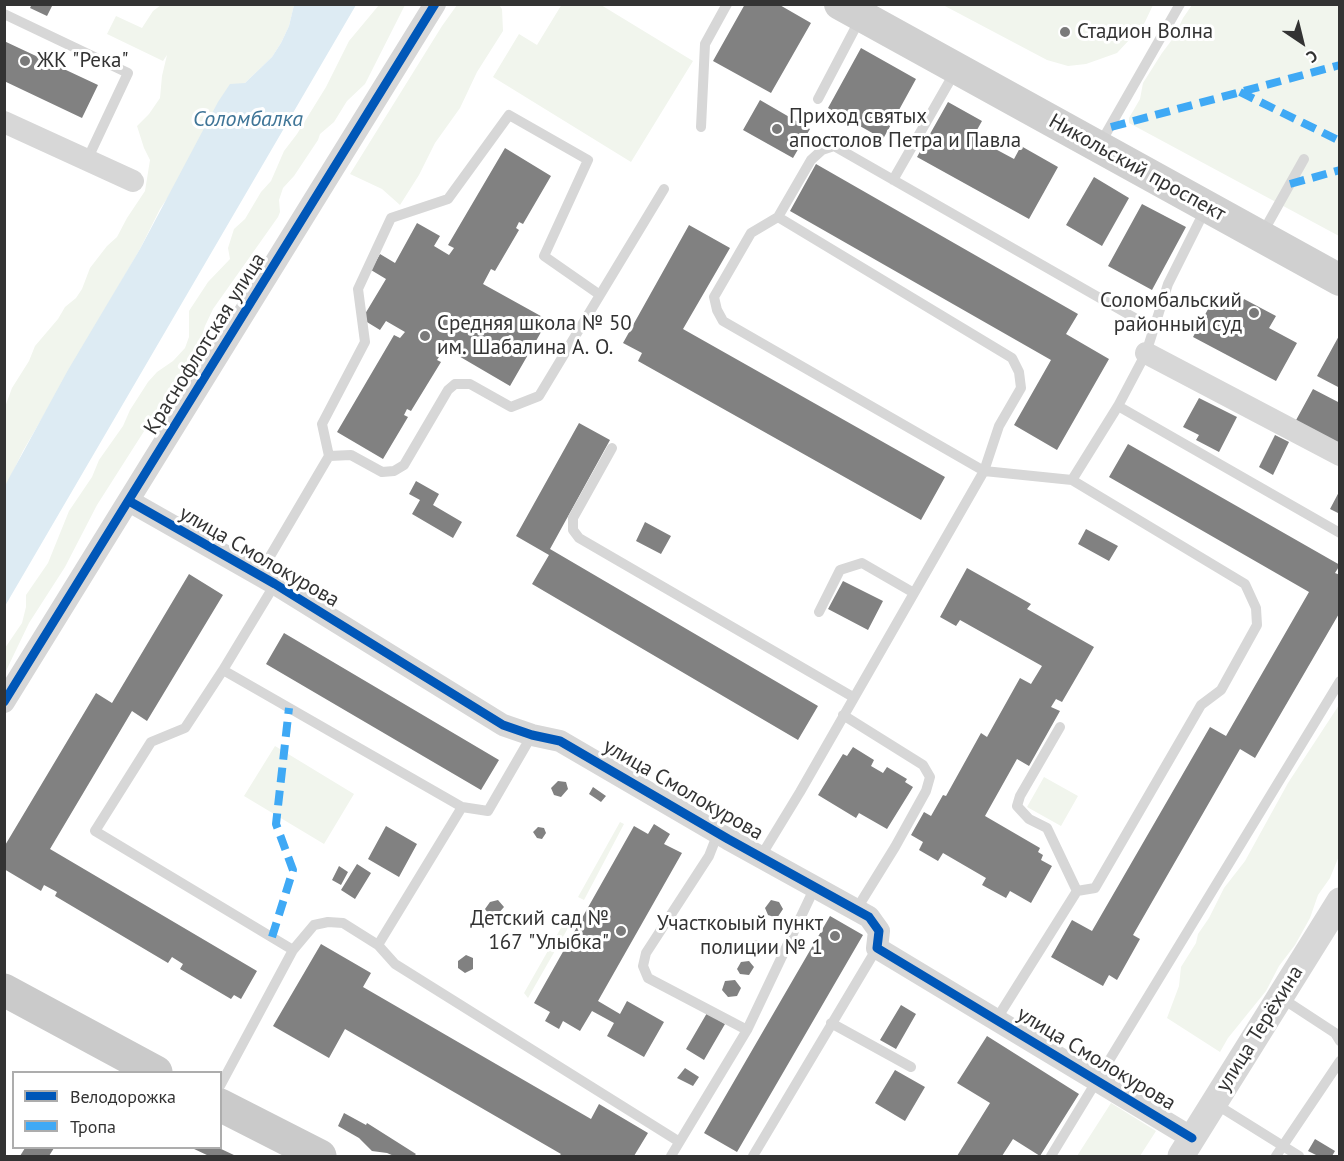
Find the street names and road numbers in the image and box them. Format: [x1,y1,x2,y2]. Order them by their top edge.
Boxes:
street label: Никольский проспект [1044,109,1230,227]
street label: Краснофлотская улица [139,249,271,439]
street label: улица Смолокурова [174,501,344,613]
street label: улица Смолокурова [598,734,768,846]
street label: улица Терёхина [1211,961,1309,1097]
street label: улица Смолокурова [1012,1002,1180,1116]

